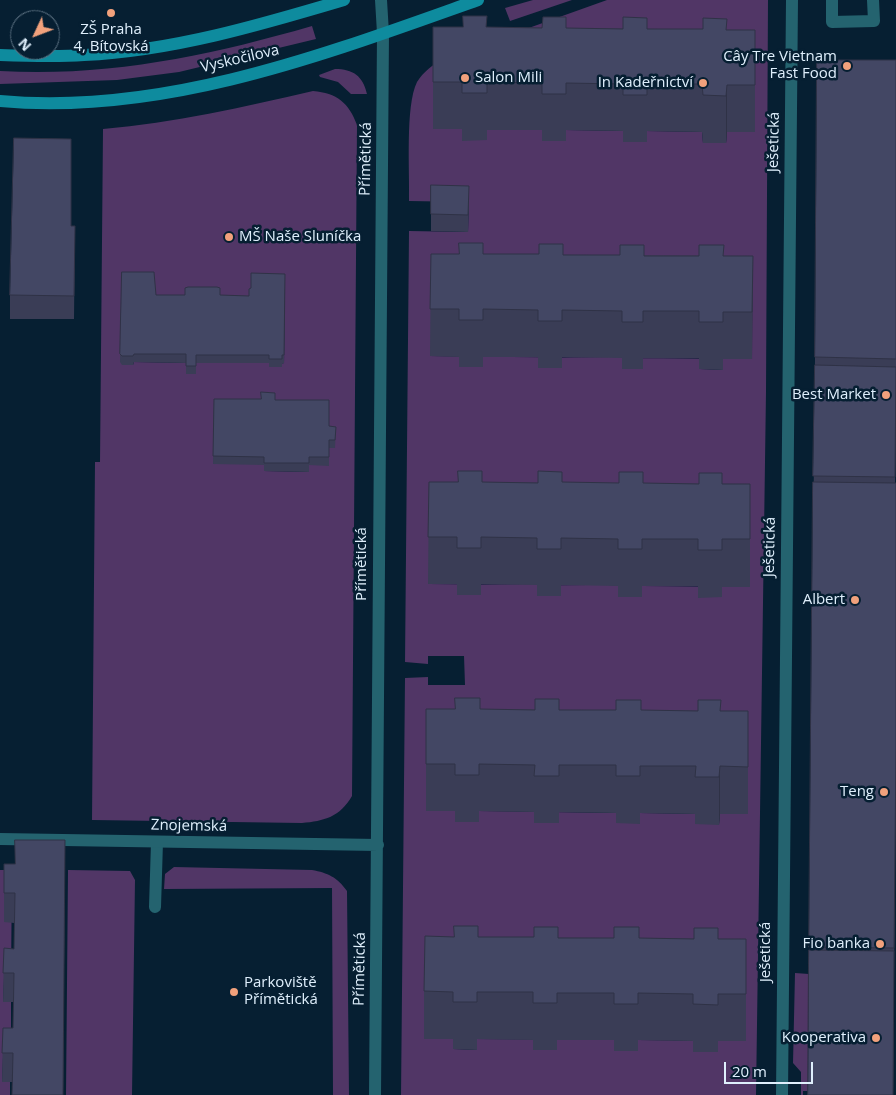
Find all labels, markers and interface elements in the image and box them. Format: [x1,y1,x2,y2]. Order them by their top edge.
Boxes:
marker: ZŠ Praha 4, Bítovská [105,7,117,19]
north arrow [10,10,60,60]
place label: ZŠ Praha 4, Bítovská [73,21,149,56]
text: N [14,34,35,56]
street label: Vyskočilova [199,41,281,77]
place label: Cây Tre Vietnam Fast Food [723,48,837,83]
marker: Cây Tre Vietnam Fast Food [841,60,853,72]
place label: Salon Mili [475,69,542,87]
marker: Salon Mili [459,72,471,84]
place label: In Kadeřnictví [598,74,693,92]
marker: In Kadeřnictví [697,77,709,89]
street label: Ješetická [764,112,784,172]
street label: Přímětická [356,122,376,196]
place label: MŠ Naše Sluníčka [239,228,361,246]
marker: MŠ Naše Sluníčka [223,231,235,243]
place label: Best Market [792,386,876,404]
marker: Best Market [880,389,892,401]
street label: Ješetická [760,517,780,577]
street label: Přímětická [353,527,371,601]
place label: Albert [803,591,845,609]
marker: Albert [849,594,861,606]
place label: Teng [840,783,874,801]
marker: Teng [878,786,890,798]
street label: Znojemská [151,816,227,836]
street label: Ješetická [757,922,775,982]
street label: Přímětická [350,932,370,1006]
place label: Fio banka [803,935,870,953]
marker: Fio banka [874,938,886,950]
place label: Parkoviště Přímětická [244,974,318,1009]
marker: Parkoviště Přímětická [228,986,240,998]
place label: Kooperativa [782,1029,866,1047]
marker: Kooperativa [870,1032,882,1044]
scale bar [726,1052,815,1084]
text: 20 m [732,1061,767,1081]

